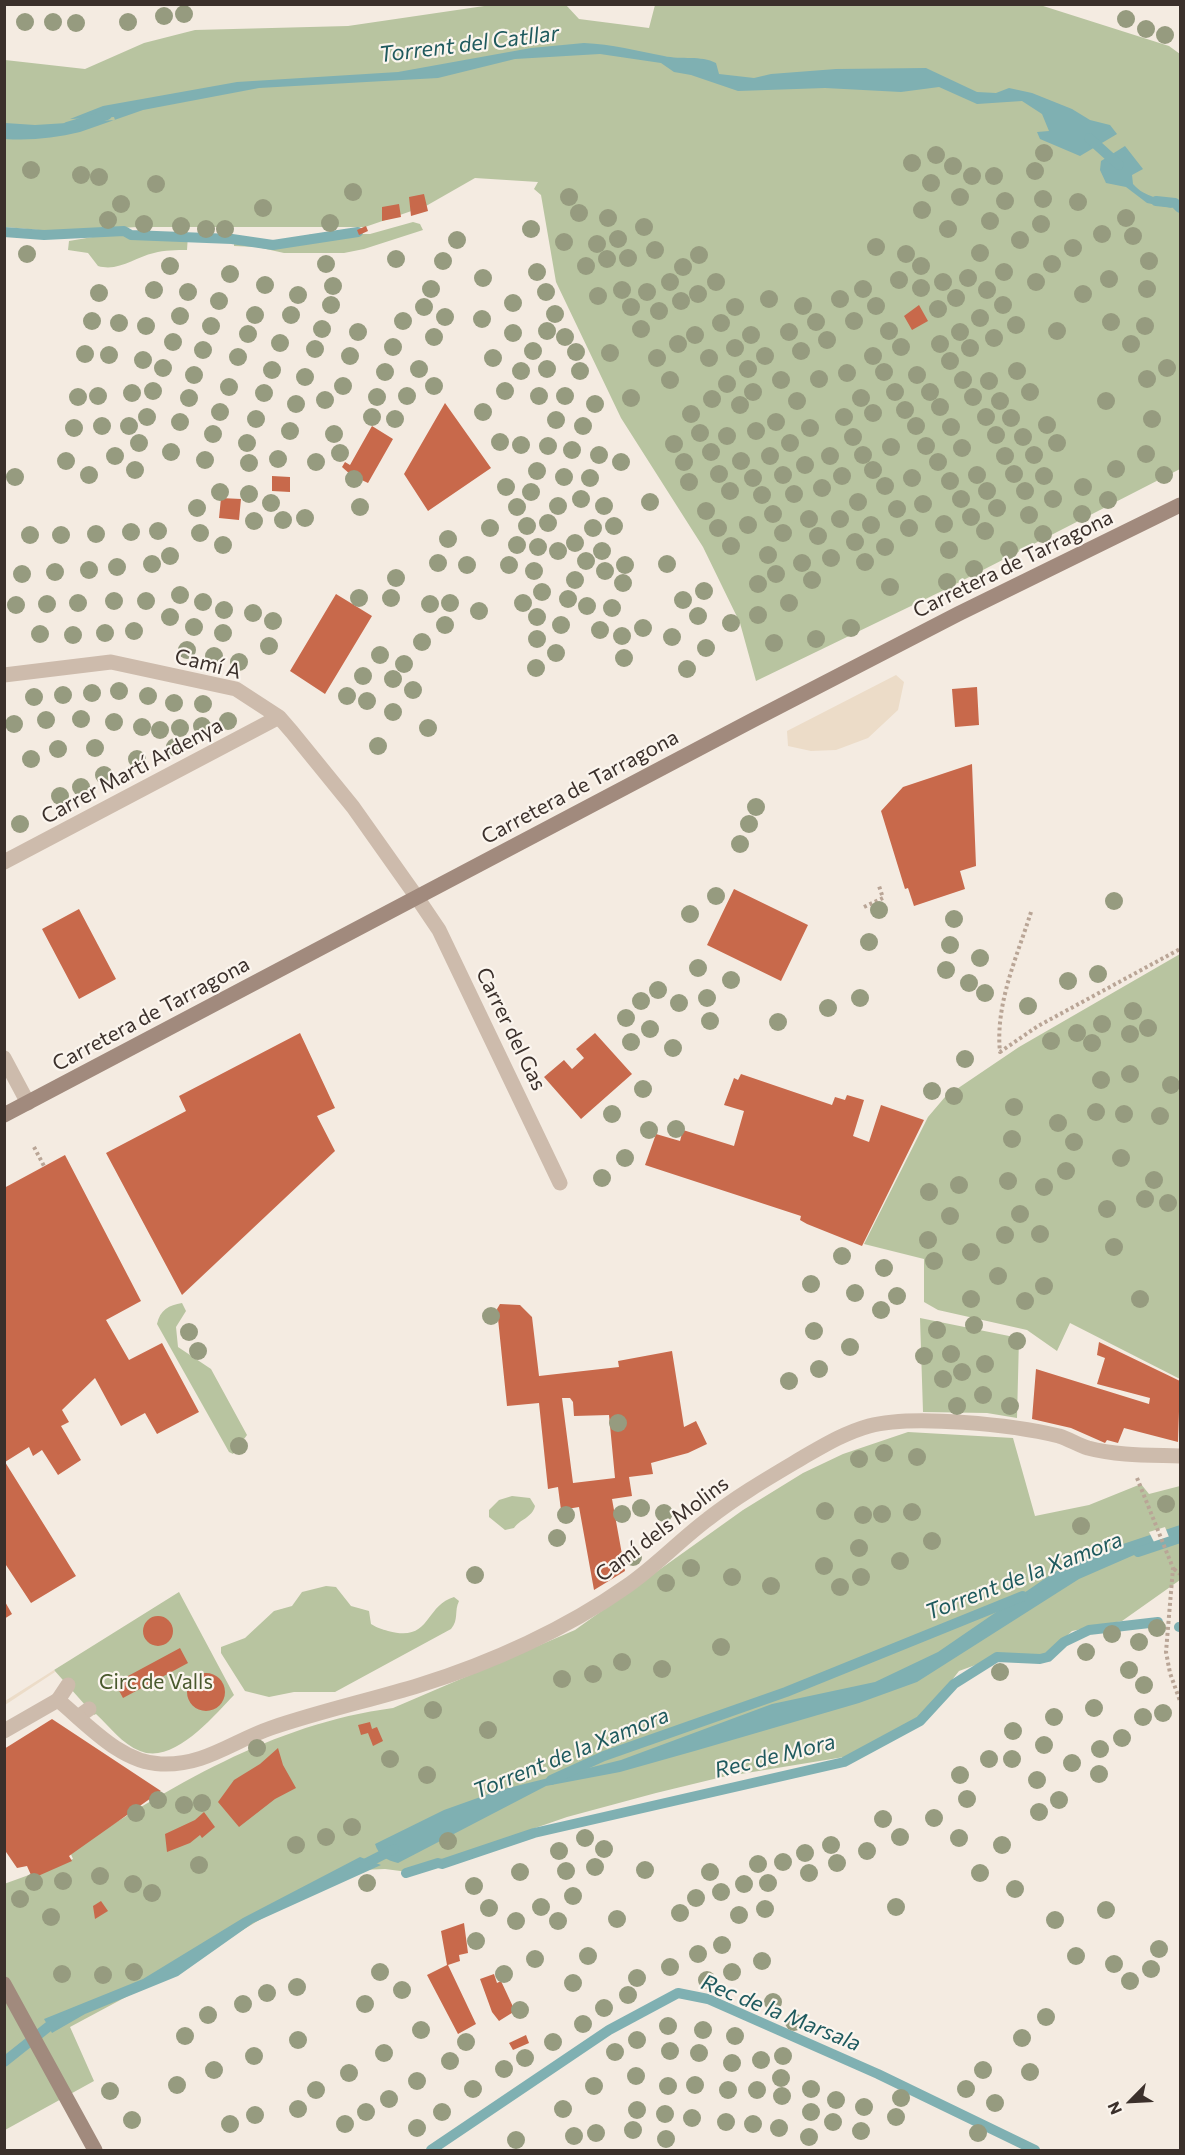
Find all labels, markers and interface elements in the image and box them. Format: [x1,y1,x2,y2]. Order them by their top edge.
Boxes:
water label: Torrent del Catllar [377,20,561,68]
street label: Carretera de Tarragona [909,505,1117,623]
street label: Camí A [172,644,244,684]
street label: Carrer Martí Ardenya [37,713,227,829]
street label: Carretera de Tarragona [477,724,683,850]
street label: Carretera de Tarragona [48,951,254,1077]
street label: Carrer del Gas [470,963,552,1095]
street label: Camí dels Molins [590,1471,734,1587]
water label: Torrent de la Xamora [922,1526,1126,1626]
park label: Circ de Valls [99,1669,213,1695]
water label: Torrent de la Xamora [469,1702,673,1804]
water label: Rec de Mora [712,1728,838,1784]
water label: Rec de la Marsala [697,1969,865,2057]
north arrow [1101,2071,1161,2131]
text: N [1103,2099,1125,2118]

